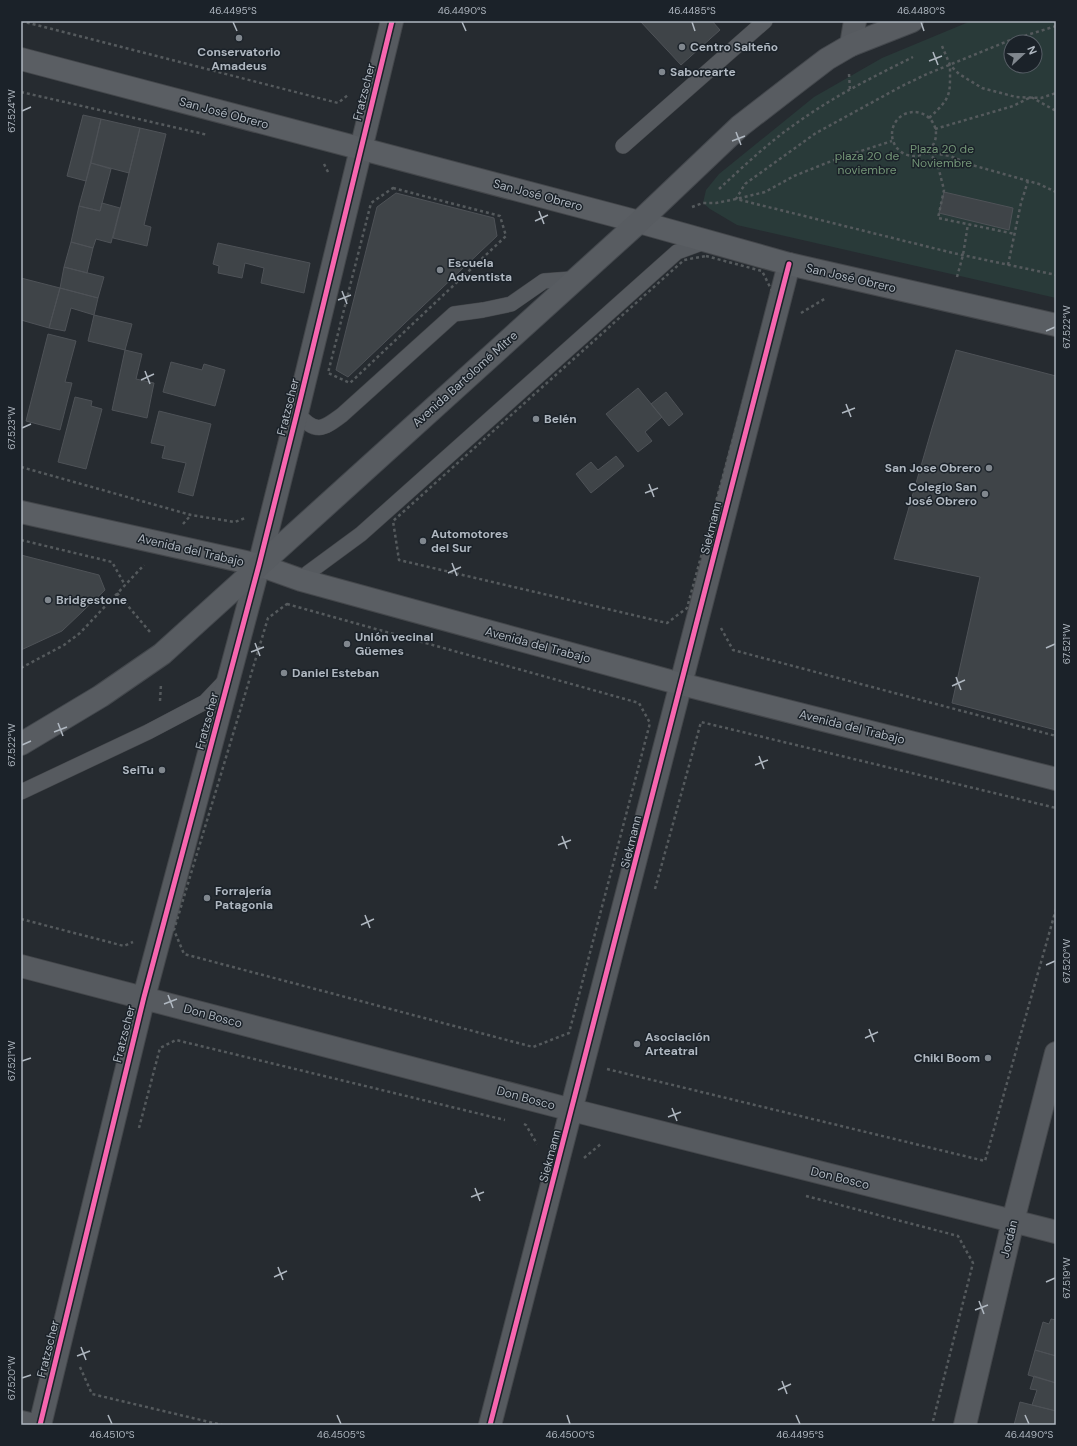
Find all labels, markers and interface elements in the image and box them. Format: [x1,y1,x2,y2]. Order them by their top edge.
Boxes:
text: 46.4495°S [209,4,257,17]
text: 46.4490°S [438,4,486,17]
text: 46.4485°S [668,4,716,17]
text: 46.4480°S [897,4,945,17]
marker: Conservatorio Amadeus [234,33,244,43]
north arrow [1003,34,1043,74]
place label: Centro Salteño [690,39,778,55]
marker: Centro Salteño [677,42,687,52]
place label: Conservatorio Amadeus [197,44,281,74]
text: N [1024,44,1040,57]
street label: Fratzscher [349,61,379,122]
place label: Saborearte [670,64,736,80]
marker: Saborearte [657,67,667,77]
text: 67.524°W [5,89,18,133]
street label: San José Obrero [178,93,270,133]
park label: Plaza 20 de Noviembre [910,141,974,171]
park label: plaza 20 de noviembre [835,148,899,178]
street label: San José Obrero [492,175,584,215]
place label: Escuela Adventista [448,255,512,285]
street label: San José Obrero [804,260,898,296]
marker: Escuela Adventista [435,265,445,275]
text: 67.522°W [1060,305,1073,349]
street label: Avenida Bartolomé Mitre [409,327,521,431]
street label: Fratzscher [273,376,303,437]
text: 67.523°W [5,406,18,450]
place label: Belén [544,411,577,427]
marker: Belén [531,414,541,424]
place label: San Jose Obrero [885,460,981,476]
marker: San Jose Obrero [984,463,994,473]
place label: Colegio San José Obrero [905,479,977,509]
marker: Colegio San José Obrero [980,489,990,499]
street label: Siekmann [697,500,725,556]
place label: Automotores del Sur [431,526,508,556]
street label: Avenida del Trabajo [136,530,246,570]
marker: Automotores del Sur [418,536,428,546]
place label: Bridgestone [56,592,127,608]
marker: Bridgestone [43,595,53,605]
street label: Avenida del Trabajo [484,623,592,667]
text: 67.521°W [1060,623,1073,664]
place label: Unión vecinal Güemes [355,629,433,659]
marker: Unión vecinal Güemes [342,639,352,649]
place label: Daniel Esteban [292,665,379,681]
marker: Daniel Esteban [279,668,289,678]
street label: Fratzscher [192,690,222,751]
street label: Avenida del Trabajo [797,706,907,748]
text: 67.522°W [5,723,18,767]
place label: SeiTu [122,762,154,778]
marker: SeiTu [157,765,167,775]
street label: Siekmann [617,814,645,870]
place label: Forrajería Patagonia [215,883,273,913]
marker: Forrajería Patagonia [202,893,212,903]
text: 67.520°W [1060,939,1073,983]
street label: Don Bosco [182,1001,244,1031]
street label: Fratzscher [109,1003,139,1064]
place label: Asociación Arteatral [645,1029,710,1059]
marker: Asociación Arteatral [632,1039,642,1049]
text: 67.521°W [5,1040,18,1081]
place label: Chiki Boom [914,1050,980,1066]
marker: Chiki Boom [983,1053,993,1063]
street label: Don Bosco [495,1083,557,1113]
street label: Siekmann [535,1128,565,1184]
street label: Don Bosco [809,1163,871,1193]
street label: Jordán [997,1218,1021,1260]
text: 67.519°W [1060,1257,1073,1299]
street label: Fratzscher [33,1318,63,1379]
text: 67.520°W [5,1356,18,1400]
text: 46.4510°S [89,1428,135,1441]
text: 46.4505°S [317,1428,365,1441]
text: 46.4500°S [545,1428,595,1441]
text: 46.4495°S [776,1428,824,1441]
text: 46.4490°S [1005,1428,1053,1441]

